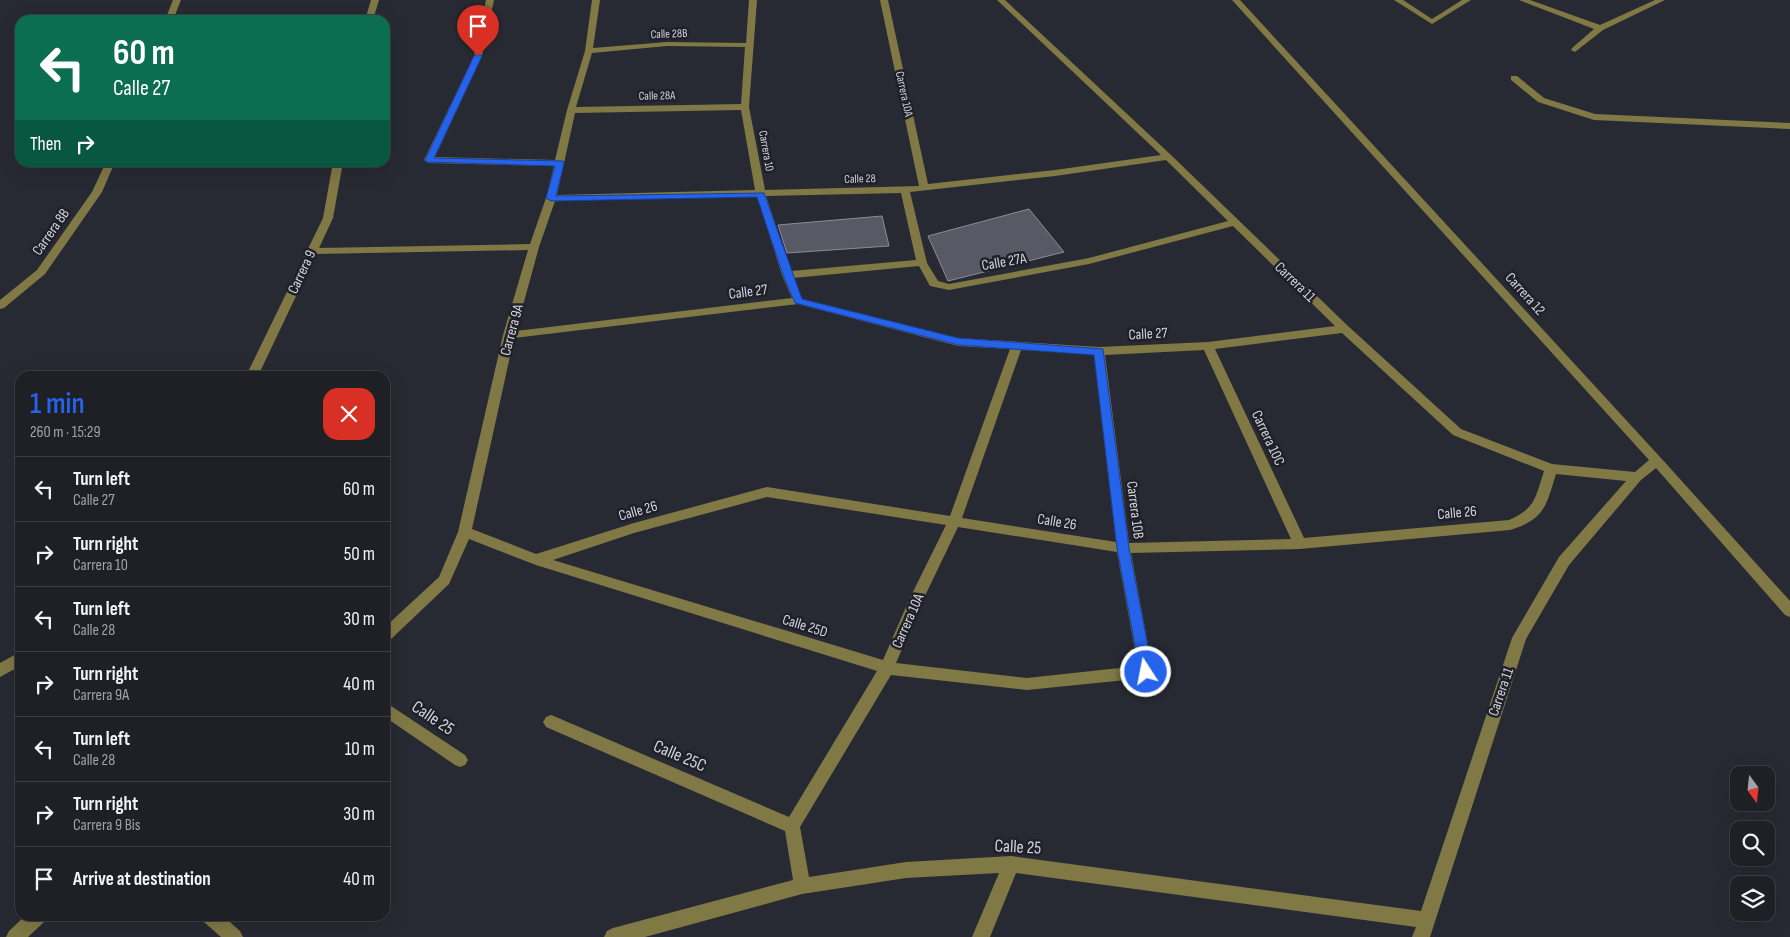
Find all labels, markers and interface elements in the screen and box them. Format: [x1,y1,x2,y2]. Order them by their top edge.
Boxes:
pin [457,5,499,56]
icon: arrive [464,12,492,40]
street label: Calle 28B [650,26,688,42]
text: 60 m [113,32,175,75]
icon: left [30,35,95,100]
street label: Carrera 10A [892,70,916,119]
text: Calle 27 [113,75,170,102]
street label: Calle 28A [638,88,676,104]
street label: Carrera 10 [755,129,777,173]
icon: right [71,130,99,158]
text: Then [30,133,61,156]
street label: Calle 28 [844,171,876,187]
street label: Carrera 8B [28,205,74,259]
street label: Carrera 9 [284,247,320,297]
street label: Calle 27A [980,249,1028,275]
street label: Carrera 11 [1270,258,1320,307]
street label: Carrera 12 [1501,269,1549,319]
street label: Calle 27 [727,280,769,304]
street label: Carrera 9A [496,302,528,358]
street label: Calle 27 [1128,323,1168,345]
text: 1 min [30,386,85,422]
button: close [323,388,375,440]
street label: Carrera 10C [1247,407,1289,469]
text: 260 m · 15:29 [30,423,101,442]
text: Turn left [73,468,130,491]
icon: left [30,475,58,503]
text: 60 m [343,478,375,501]
street label: Carrera 10B [1122,480,1148,540]
text: Calle 27 [73,491,115,510]
street label: Calle 26 [616,496,660,526]
street label: Calle 26 [1436,502,1478,524]
street label: Calle 26 [1036,510,1078,534]
text: Turn right [73,533,138,556]
icon: right [30,540,58,568]
text: 50 m [344,543,375,566]
text: Carrera 10 [73,556,128,575]
street label: Carrera 10A [888,590,929,651]
text: Turn left [73,598,130,621]
icon: left [30,605,58,633]
text: 30 m [343,608,375,631]
street label: Calle 25D [780,610,830,642]
text: Calle 28 [73,621,115,640]
position arrow [1119,645,1171,697]
text: Turn right [73,663,138,686]
street label: Carrera 11 [1484,665,1518,719]
icon: right [30,670,58,698]
text: 40 m [343,673,375,696]
text: Carrera 9A [73,686,129,705]
street label: Calle 25 [408,696,458,740]
text: Turn left [73,728,130,751]
icon: left [30,735,58,763]
street label: Calle 25C [650,735,710,777]
text: 10 m [345,738,375,761]
text: Calle 28 [73,751,115,770]
north arrow [1730,766,1775,811]
map controls [1730,766,1775,921]
text: Turn right [73,793,138,816]
icon: right [30,800,58,828]
text: 30 m [343,803,375,826]
text: Carrera 9 Bis [73,816,141,835]
button: search [1730,821,1775,866]
street label: Calle 25 [994,835,1042,859]
icon: arrive [30,865,58,893]
text: Arrive at destination [73,868,211,891]
text: 40 m [343,868,375,891]
button: layers [1730,876,1775,921]

